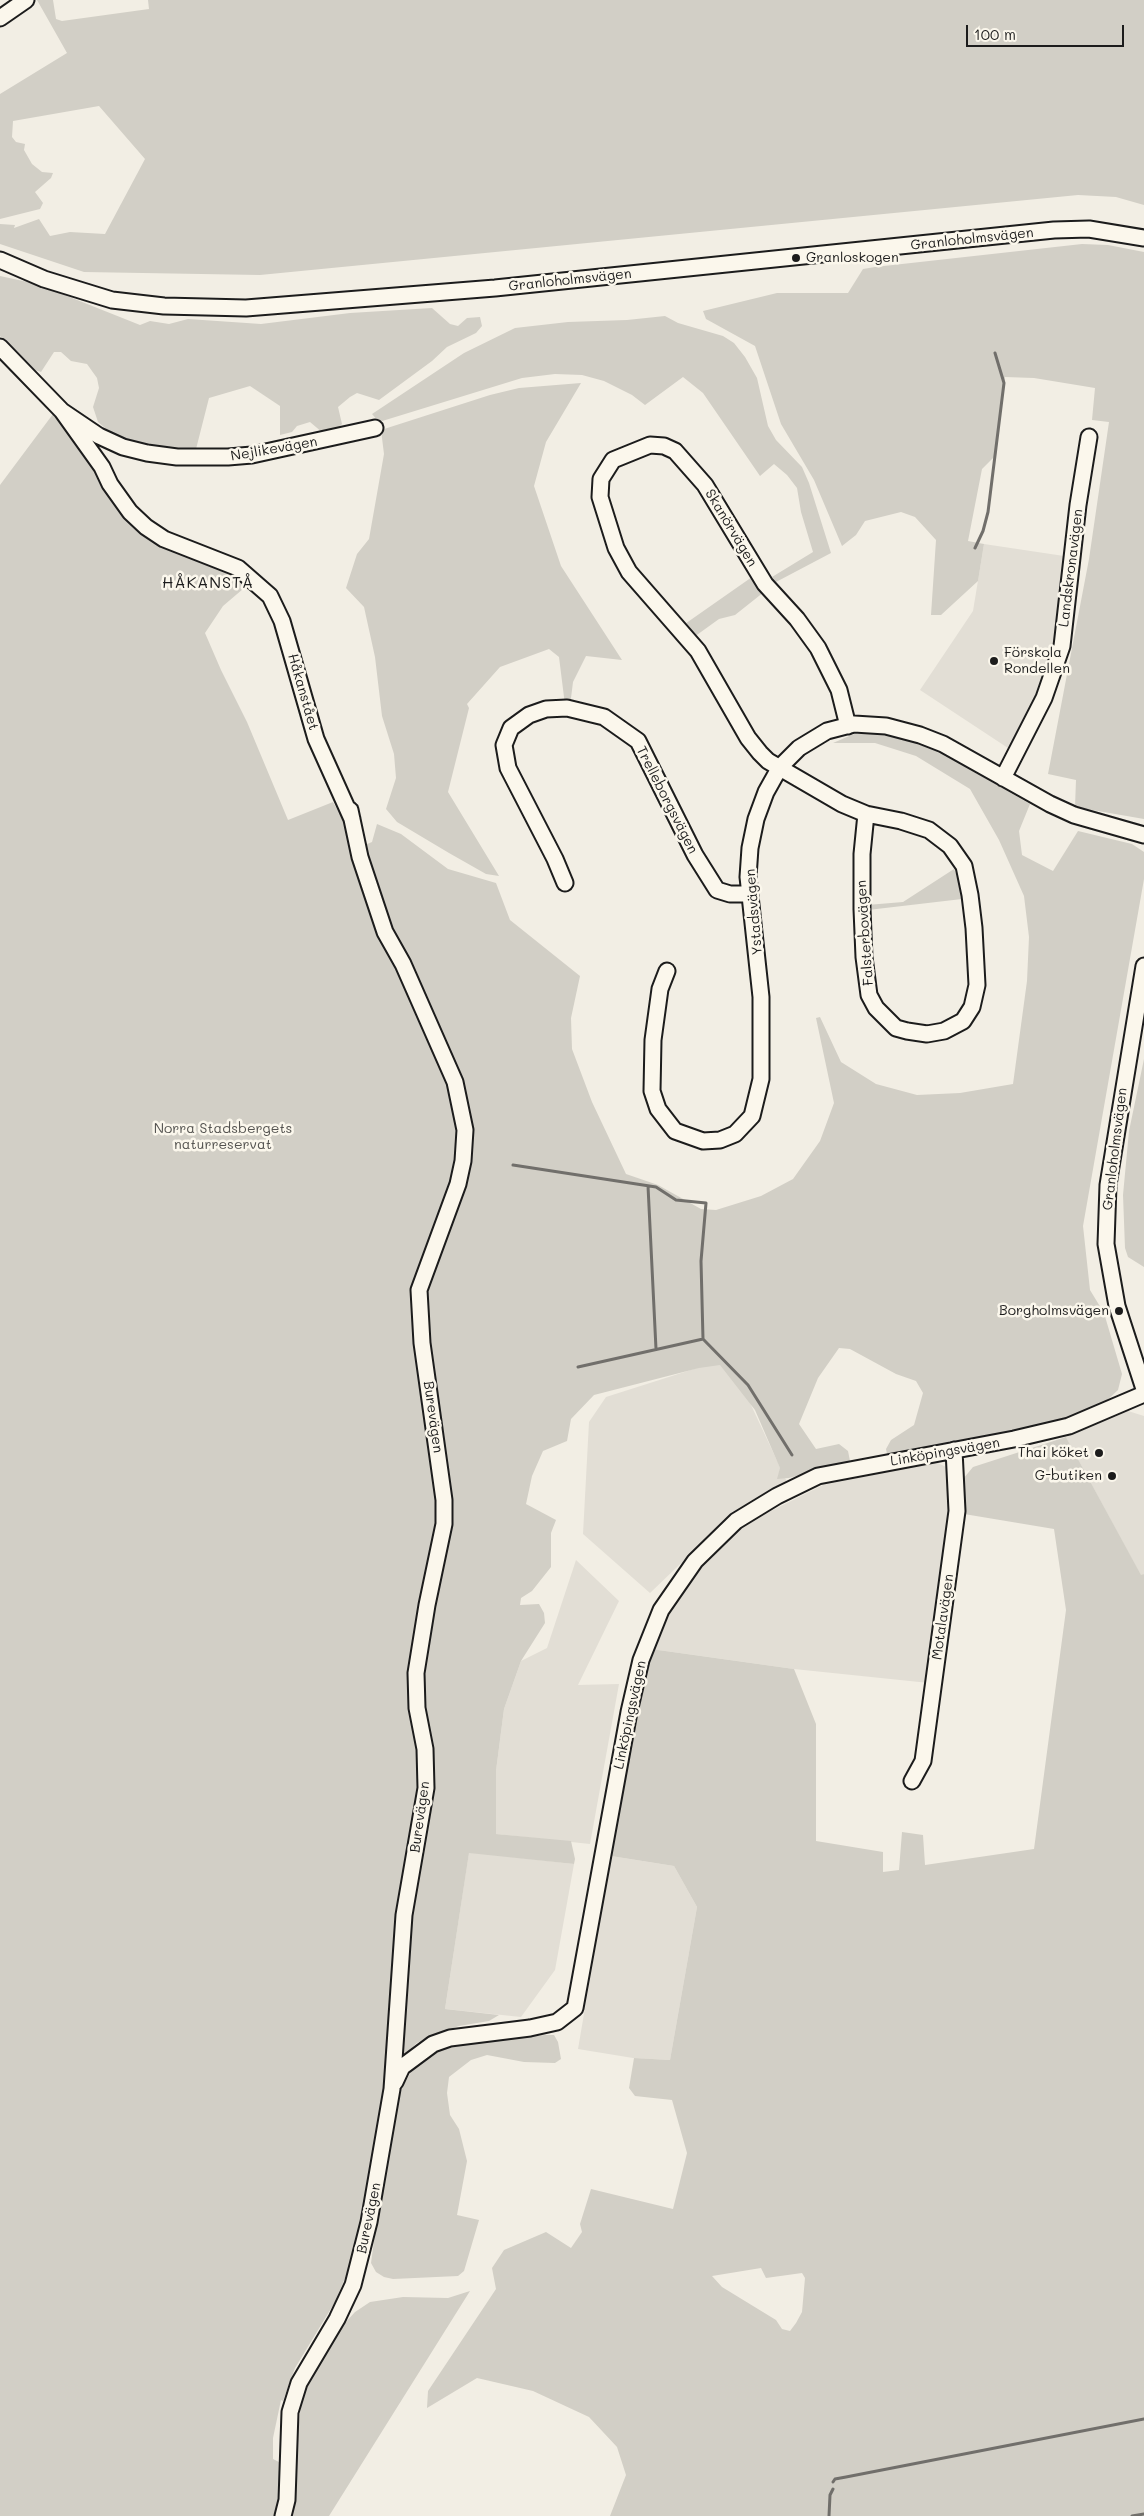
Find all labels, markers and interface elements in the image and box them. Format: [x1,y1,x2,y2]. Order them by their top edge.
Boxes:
scale bar [969,15,1126,47]
text: 100 m [974,24,1016,44]
street label: Granloholmsvägen [910,224,1034,254]
place label: Granloskogen [806,250,899,266]
marker: Granloskogen [790,252,802,264]
street label: Granloholmsvägen [508,265,632,295]
street label: Nejlikevägen [229,433,319,465]
street label: Skanörvägen [701,486,761,570]
street label: Landskronavägen [1055,508,1087,628]
district label: HÅKANSTÅ [161,573,255,593]
place label: Förskola Rondellen [1004,645,1070,678]
street label: Håkanstået [284,652,322,732]
marker: Förskola Rondellen [988,655,1000,667]
street label: Trelleborgsvägen [633,743,701,857]
street label: Ystadsvägen [742,868,766,956]
street label: Falsterbovägen [853,880,877,986]
street label: Granloholmsvägen [1099,1087,1131,1211]
park label: Norra Stadsbergets naturreservat [154,1121,292,1154]
place label: Borgholmsvägen [999,1303,1109,1319]
marker: Borgholmsvägen [1113,1305,1125,1317]
street label: Burevägen [420,1380,446,1454]
street label: Linköpingsvägen [889,1434,1001,1470]
place label: Thai köket [1018,1445,1089,1461]
marker: Thai köket [1093,1447,1105,1459]
place label: G-butiken [1035,1468,1102,1484]
marker: G-butiken [1106,1470,1118,1482]
street label: Motalavägen [929,1573,957,1661]
street label: Linköpingsvägen [610,1659,650,1771]
street label: Burevägen [407,1780,433,1854]
street label: Burevägen [353,2181,385,2255]

